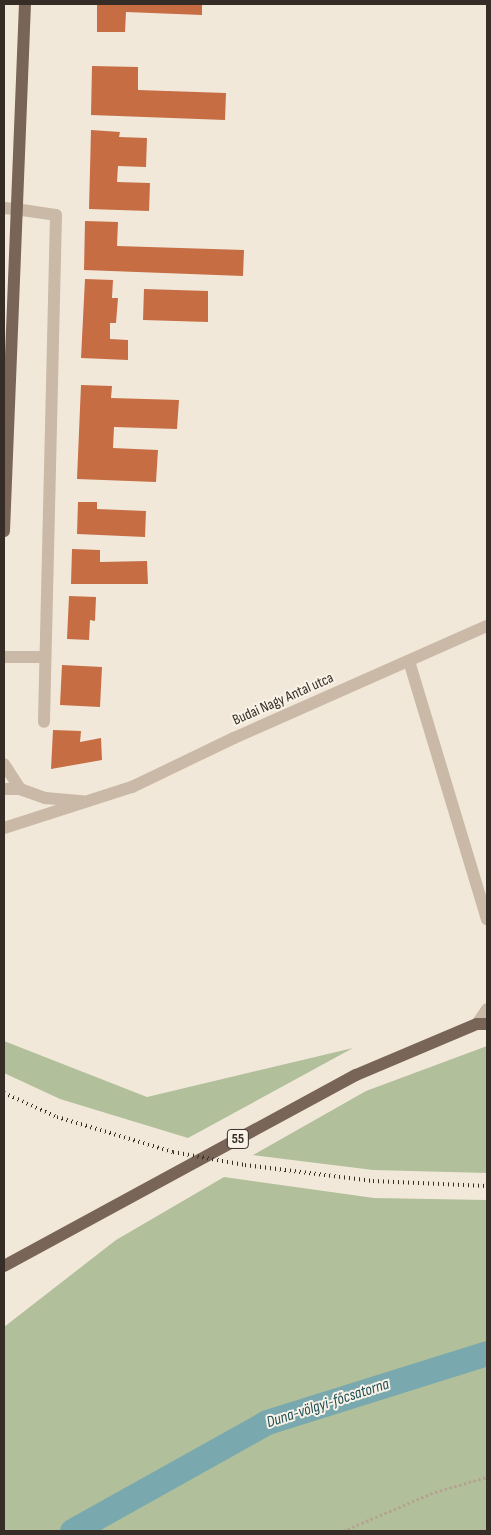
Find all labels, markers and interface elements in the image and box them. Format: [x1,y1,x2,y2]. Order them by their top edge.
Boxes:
street label: Budai Nagy Antal utca [230,669,336,729]
road number: 55 [227,1128,249,1150]
water label: Duna-völgyi-főcsatorna [264,1375,392,1433]

